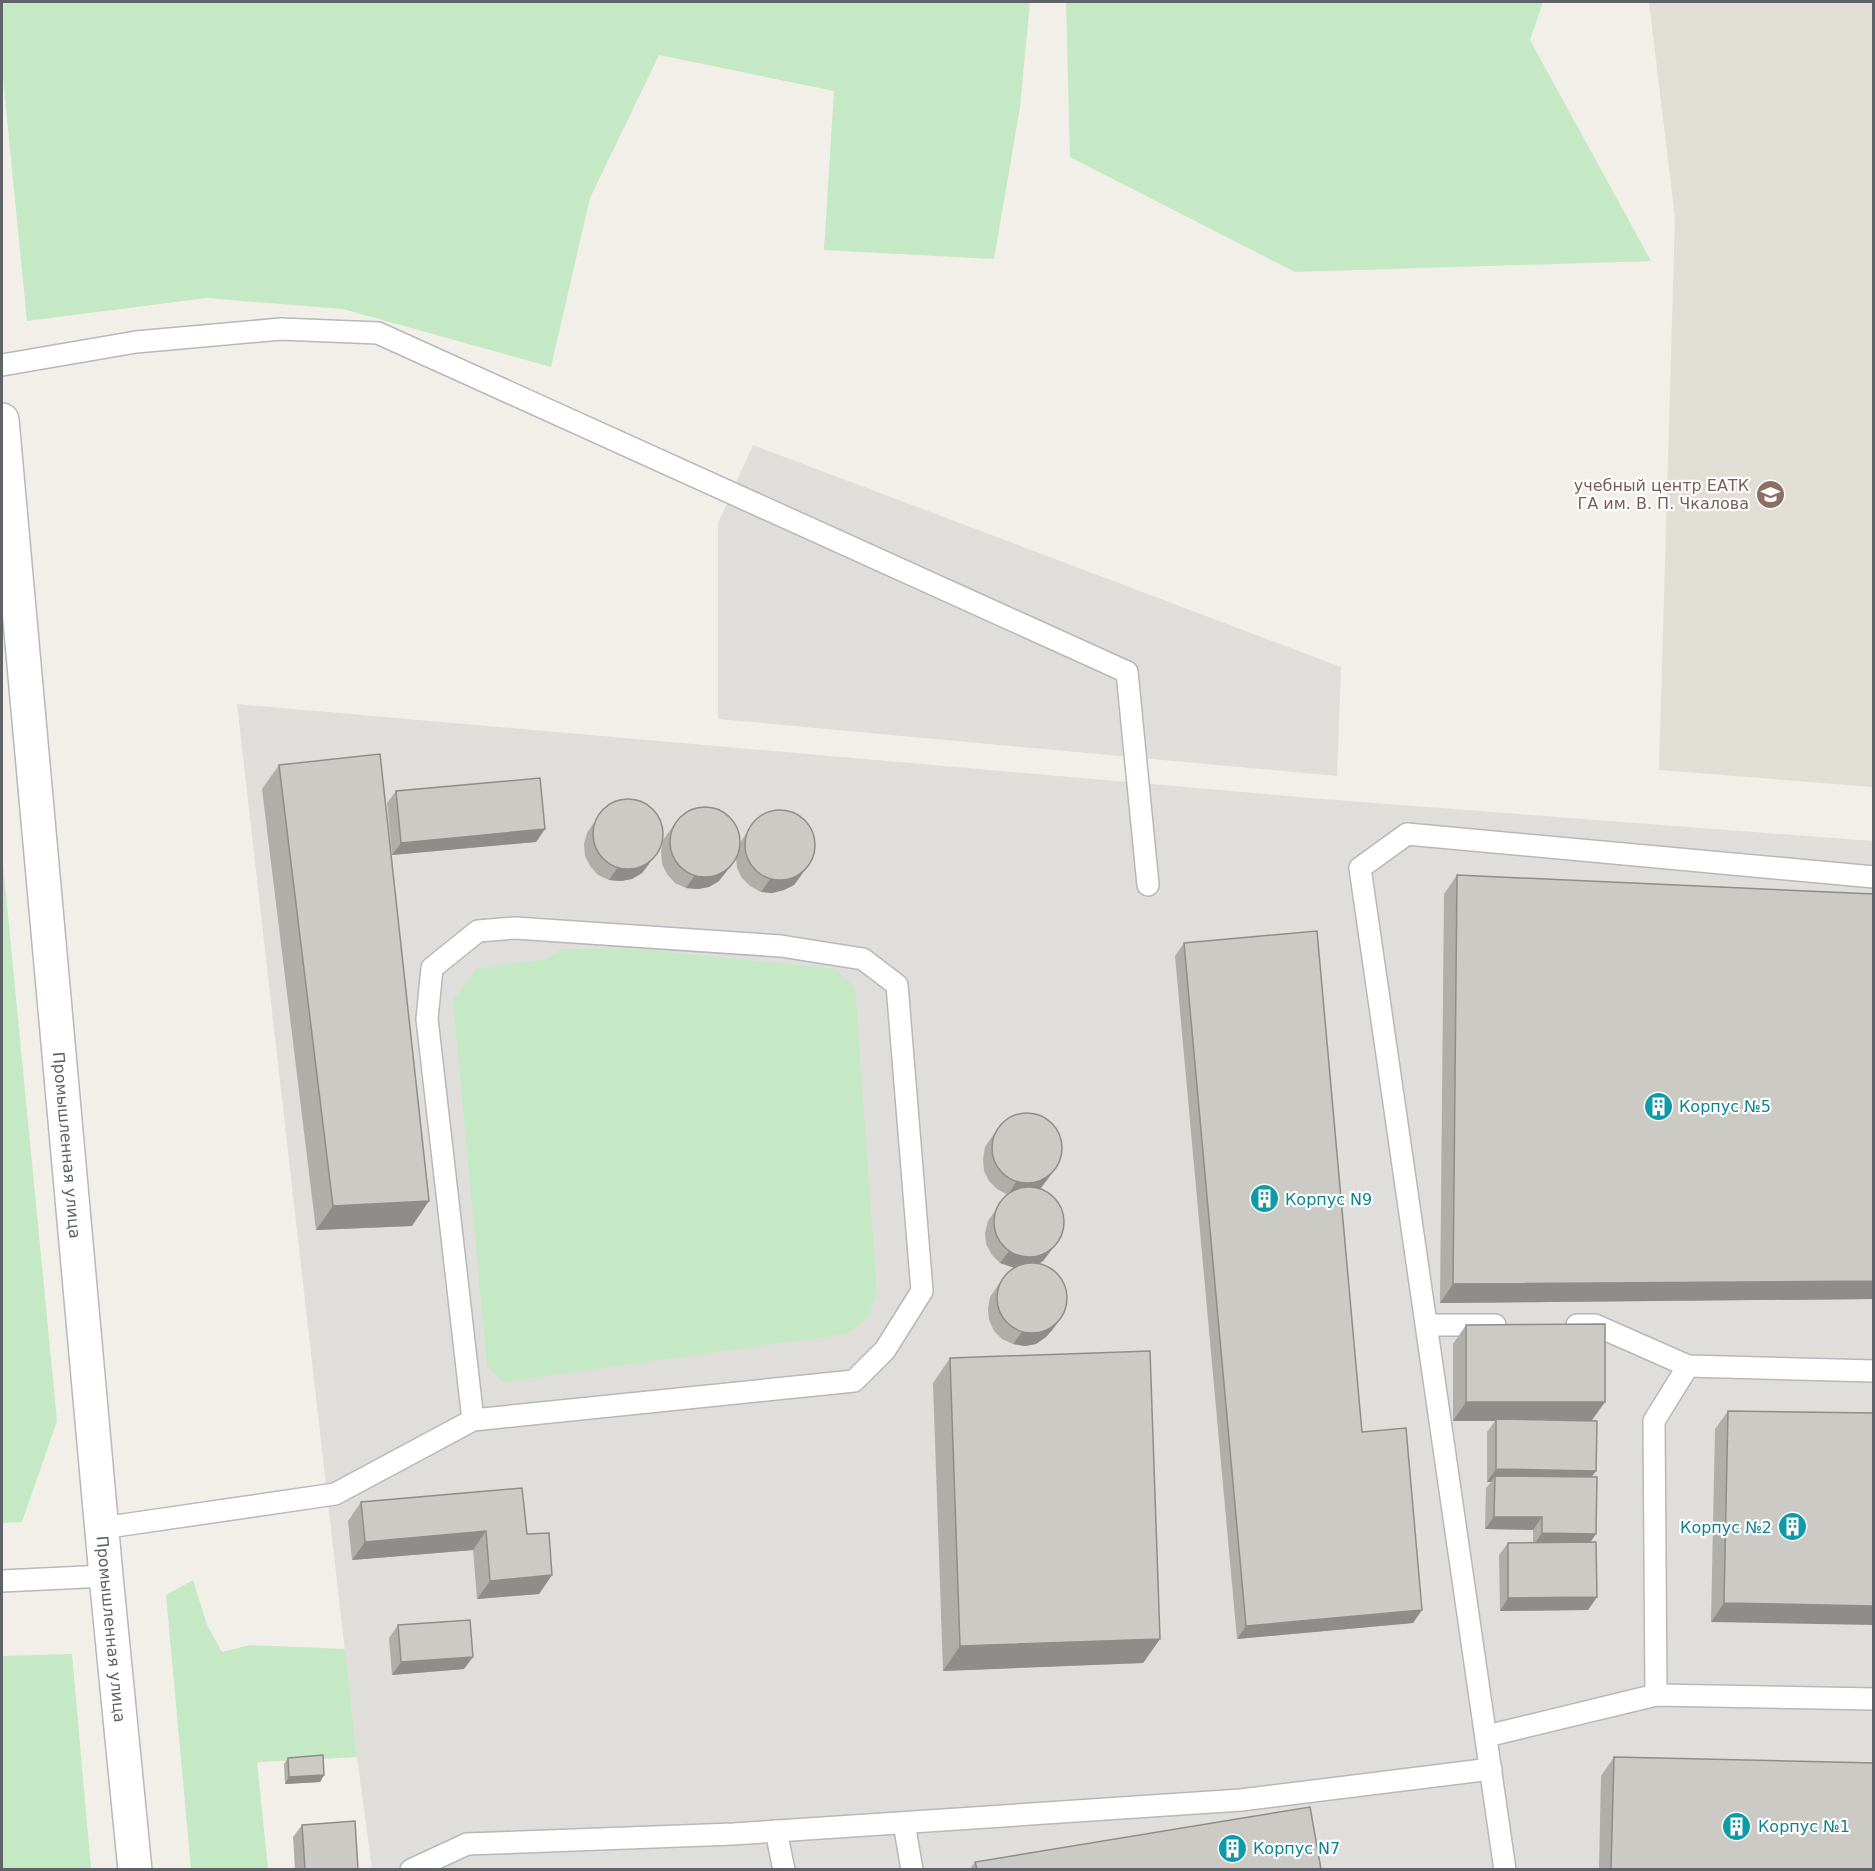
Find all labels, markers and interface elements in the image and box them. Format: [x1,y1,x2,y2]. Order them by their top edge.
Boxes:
place label: учебный центр ЕАТК ГА им. В. П. Чкалова [1574,476,1750,513]
school or university icon: учебный центр ЕАТК ГА им. В. П. Чкалова [1754,478,1786,510]
street label: Промышленная улица [49,1051,85,1239]
building icon: Корпус №5 [1642,1090,1674,1122]
place label: Корпус №5 [1679,1097,1771,1116]
building icon: Корпус N9 [1248,1183,1280,1215]
place label: Корпус N9 [1285,1190,1372,1209]
building icon: Корпус №2 [1777,1511,1809,1543]
place label: Корпус №2 [1680,1518,1772,1537]
street label: Промышленная улица [92,1535,129,1723]
building icon: Корпус №1 [1721,1810,1753,1842]
place label: Корпус №1 [1758,1817,1850,1836]
building icon: Корпус N7 [1216,1832,1248,1864]
place label: Корпус N7 [1253,1839,1340,1858]

